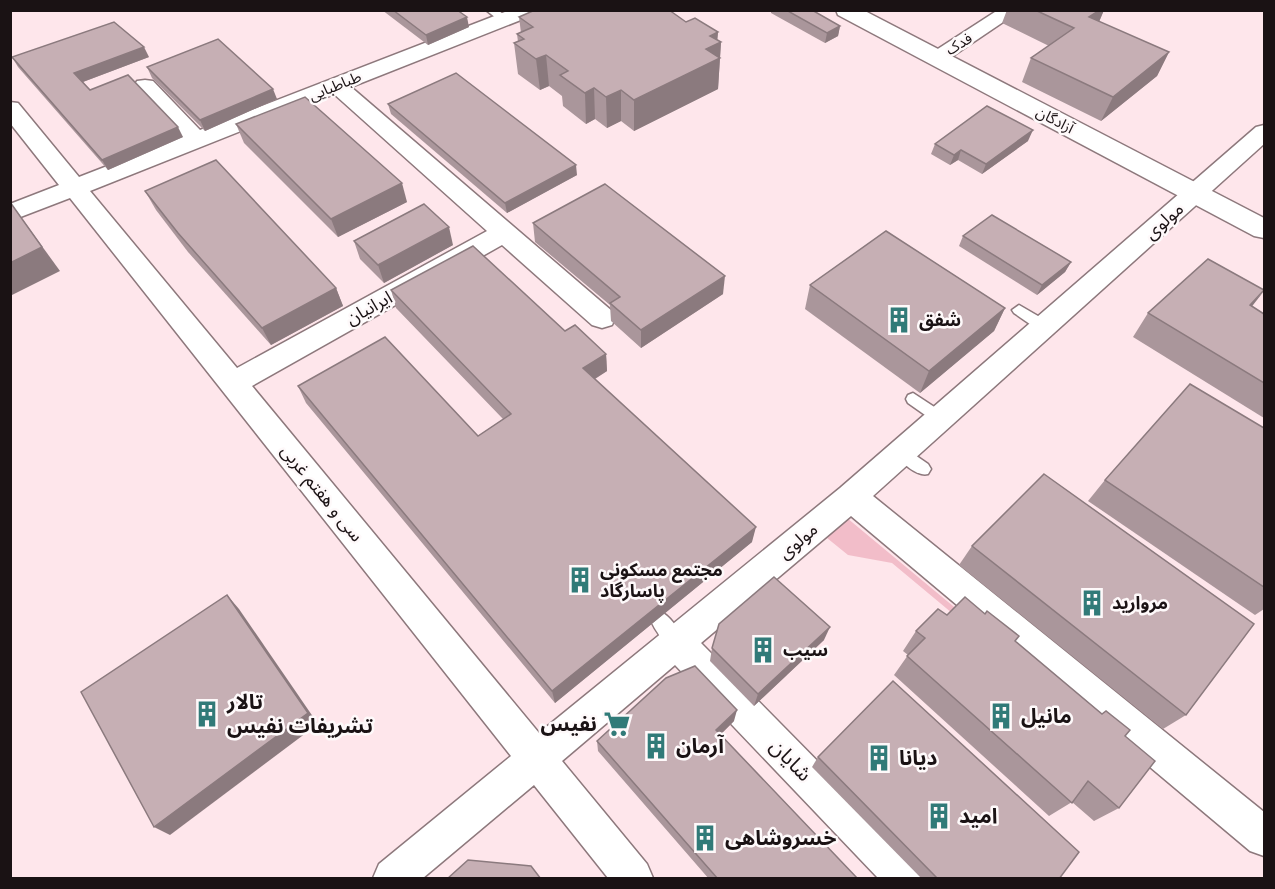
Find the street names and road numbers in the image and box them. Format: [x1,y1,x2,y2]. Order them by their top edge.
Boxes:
street label: فدک [941,27,976,59]
street label: طباطبایی [305,66,364,105]
street label: آزادگان [1033,101,1078,138]
street label: مولوی [1139,196,1188,244]
street label: ایرانیان [341,285,396,330]
street label: سی و هفتم غربی [275,439,369,547]
street label: مولوی [772,517,822,564]
street label: شایان [765,731,820,786]

